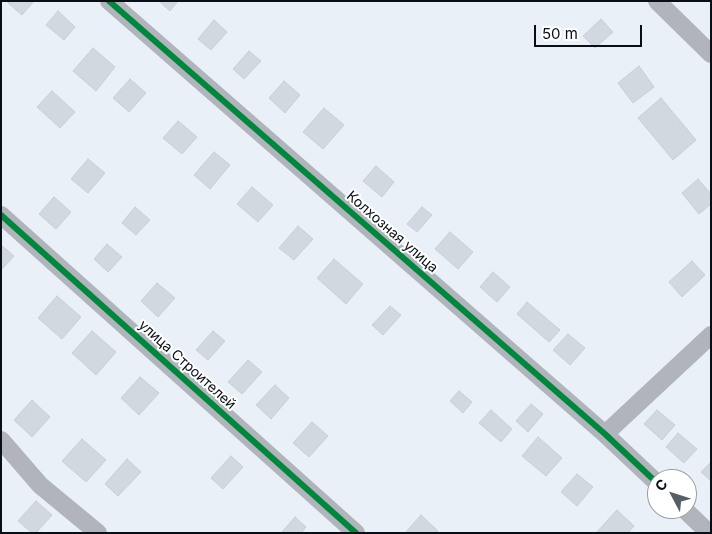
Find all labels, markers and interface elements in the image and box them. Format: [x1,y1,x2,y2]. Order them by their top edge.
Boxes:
scale bar [537,15,644,47]
text: 50 m [542,24,578,43]
street label: Колхозная улица [343,188,441,276]
street label: улица Строителей [135,317,239,413]
north arrow [647,469,697,519]
text: С [651,475,671,494]

